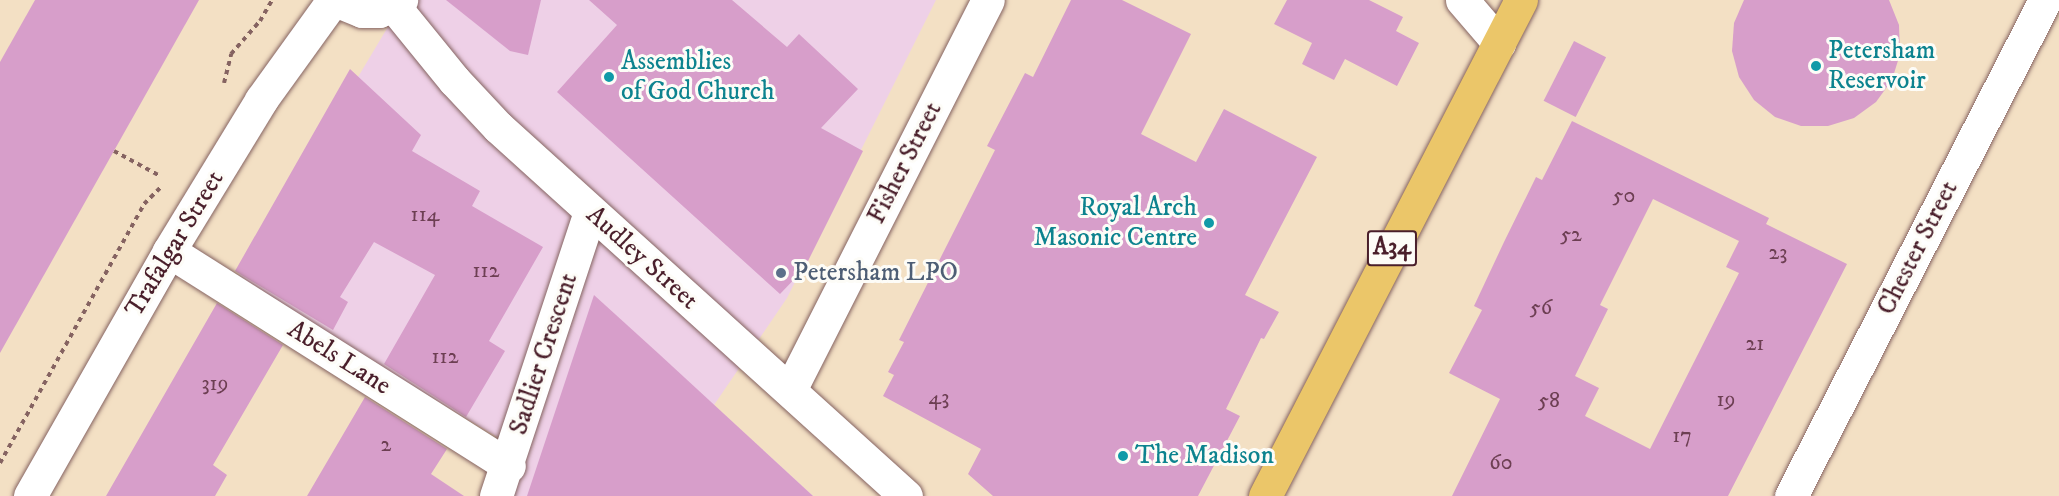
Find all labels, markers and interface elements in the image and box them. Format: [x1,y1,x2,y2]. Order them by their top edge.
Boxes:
place label: Petersham Reservoir [1828,35,1935,96]
place label: Assemblies of God Church [621,46,775,107]
marker: Petersham Reservoir [1809,59,1823,73]
marker: Assemblies of God Church [602,70,616,84]
street label: Fisher Street [861,97,949,229]
street label: Trafalgar Street [119,165,231,323]
street label: Chester Street [1871,176,1965,320]
house number: 50 [1613,183,1635,209]
place label: Royal Arch Masonic Centre [1034,192,1197,254]
street label: Audley Street [580,200,704,316]
house number: 114 [411,202,439,228]
marker: Royal Arch Masonic Centre [1202,216,1216,230]
house number: 52 [1560,222,1582,248]
road number: A34 [1366,227,1418,269]
house number: 23 [1768,240,1788,266]
place label: Petersham LPO [793,257,958,289]
house number: 112 [473,258,499,284]
marker: Petersham LPO [774,266,788,280]
street label: Sadlier Crescent [503,269,585,439]
house number: 56 [1530,295,1552,321]
street label: Abels Lane [282,314,396,402]
house number: 21 [1746,331,1764,357]
house number: 112 [432,344,458,370]
house number: 319 [201,371,229,397]
house number: 43 [929,385,949,411]
house number: 19 [1717,387,1735,413]
house number: 58 [1538,388,1560,414]
house number: 17 [1672,423,1692,449]
house number: 2 [381,432,391,458]
place label: The Madison [1135,440,1274,472]
marker: The Madison [1116,449,1130,463]
house number: 60 [1489,450,1513,476]

